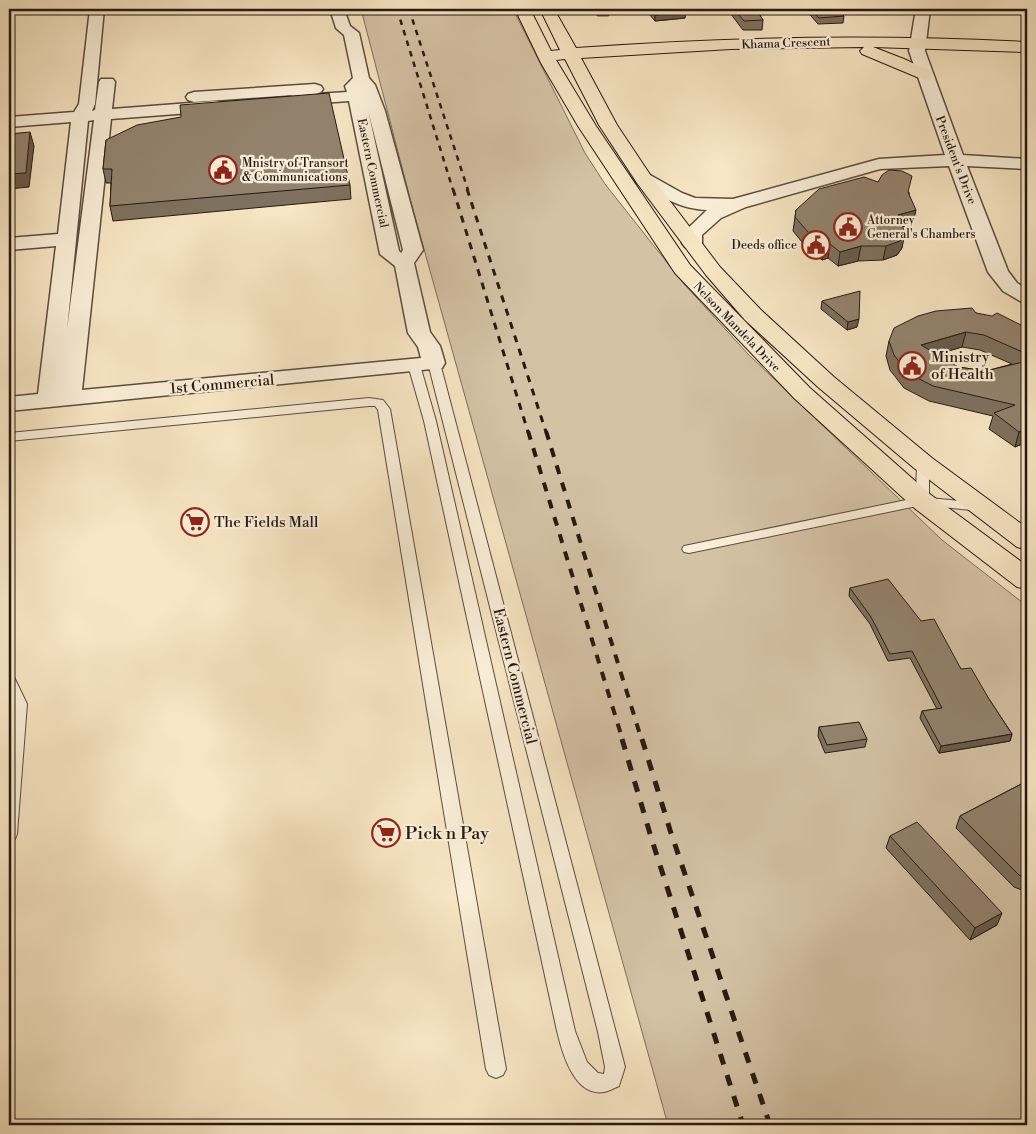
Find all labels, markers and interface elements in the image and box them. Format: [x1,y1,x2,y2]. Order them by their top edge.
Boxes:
street label: Khama Crescent [741,34,832,53]
street label: President's Drive [932,114,979,207]
street label: Eastern Commercial [354,117,392,230]
public building icon: Mnistry of Transort & Communications [208,155,238,185]
place label: Mnistry of Transort & Communications [242,156,349,185]
public building icon: Attorney General's Chambers [833,212,863,242]
place label: Attorney General's Chambers [866,213,976,242]
public building icon: Deeds office [801,230,831,260]
place label: Deeds office [732,238,797,253]
street label: Nelson Mandela Drive [690,279,784,375]
place label: Ministry of Health [931,348,994,384]
public building icon: Ministry of Health [897,351,927,381]
street label: 1st Commercial [169,370,276,399]
supermarket icon: The Fields Mall [180,507,210,537]
place label: The Fields Mall [214,513,319,532]
street label: Eastern Commercial [488,606,541,747]
supermarket icon: Pick n Pay [371,818,401,848]
place label: Pick n Pay [405,822,489,845]

